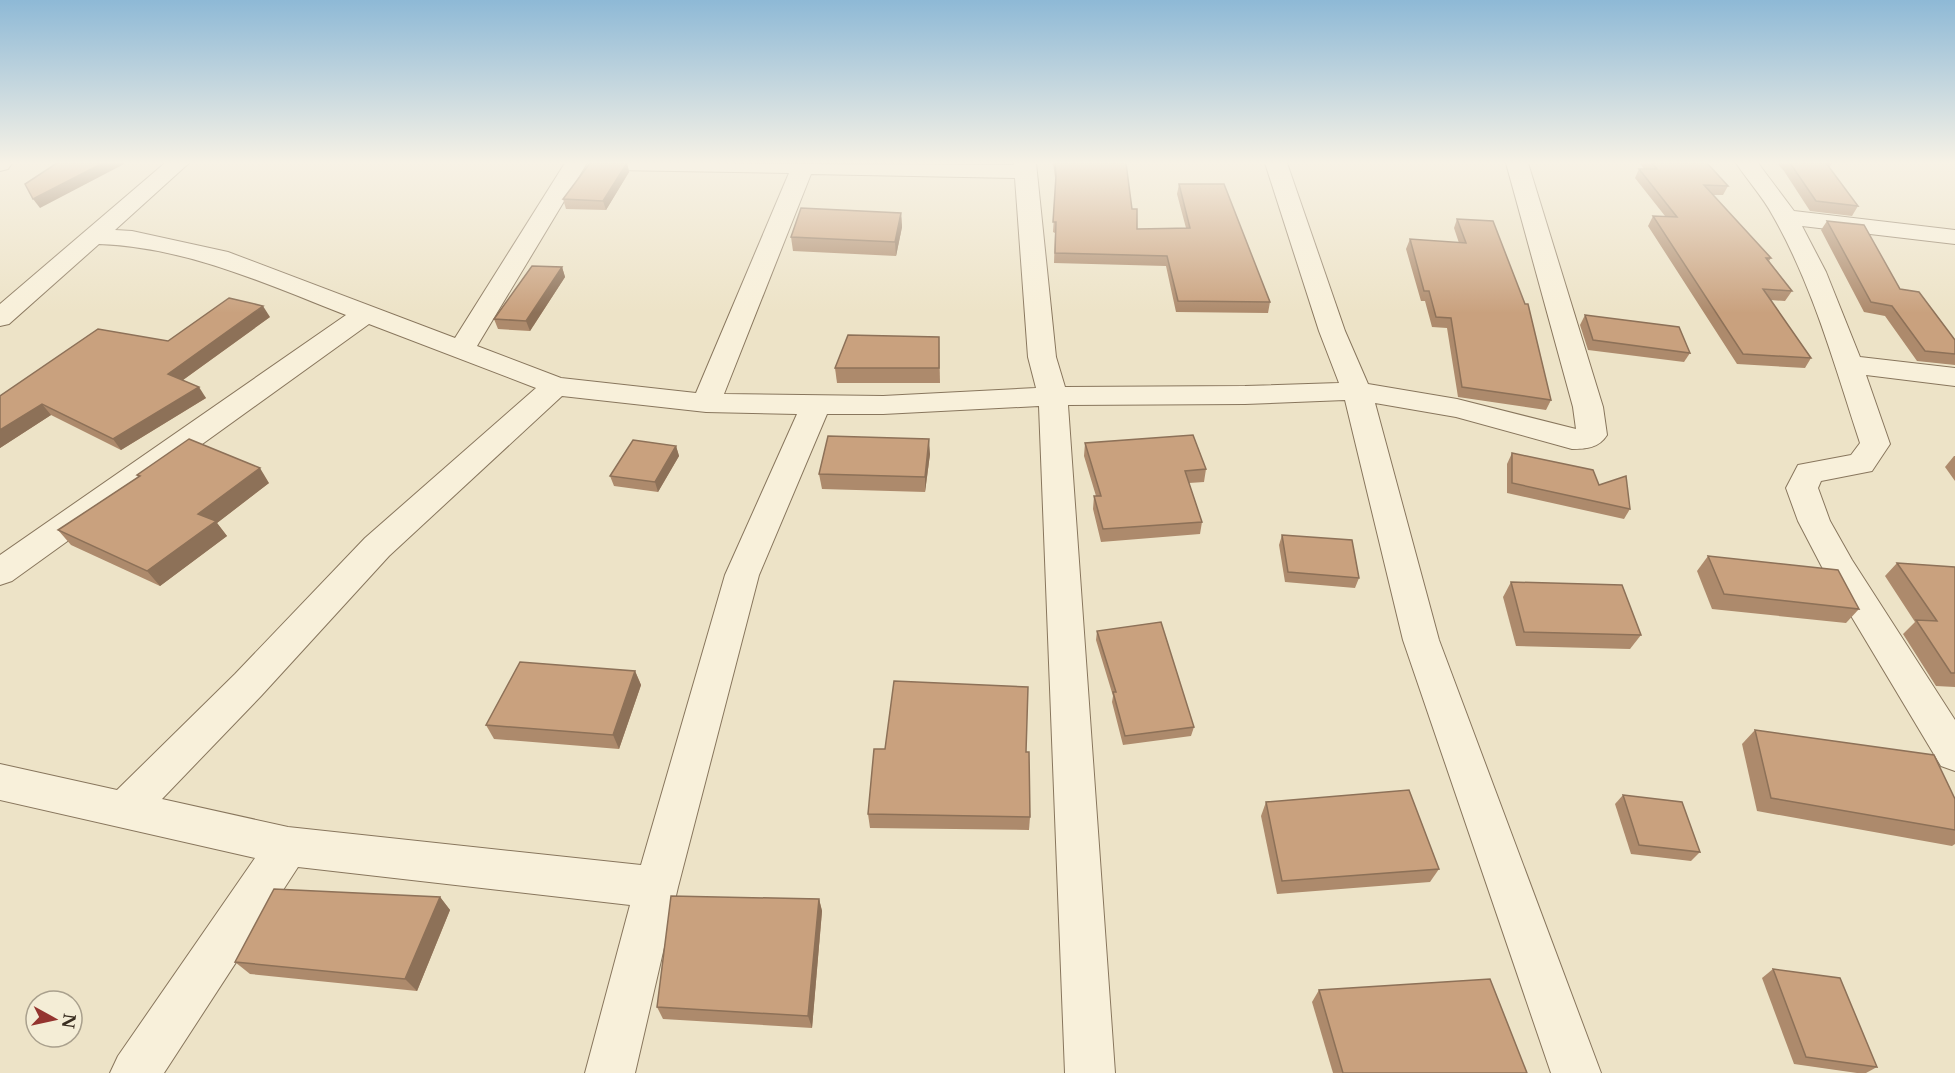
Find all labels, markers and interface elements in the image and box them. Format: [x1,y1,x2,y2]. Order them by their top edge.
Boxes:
north arrow [24,989,84,1049]
text: N [58,1012,80,1030]

